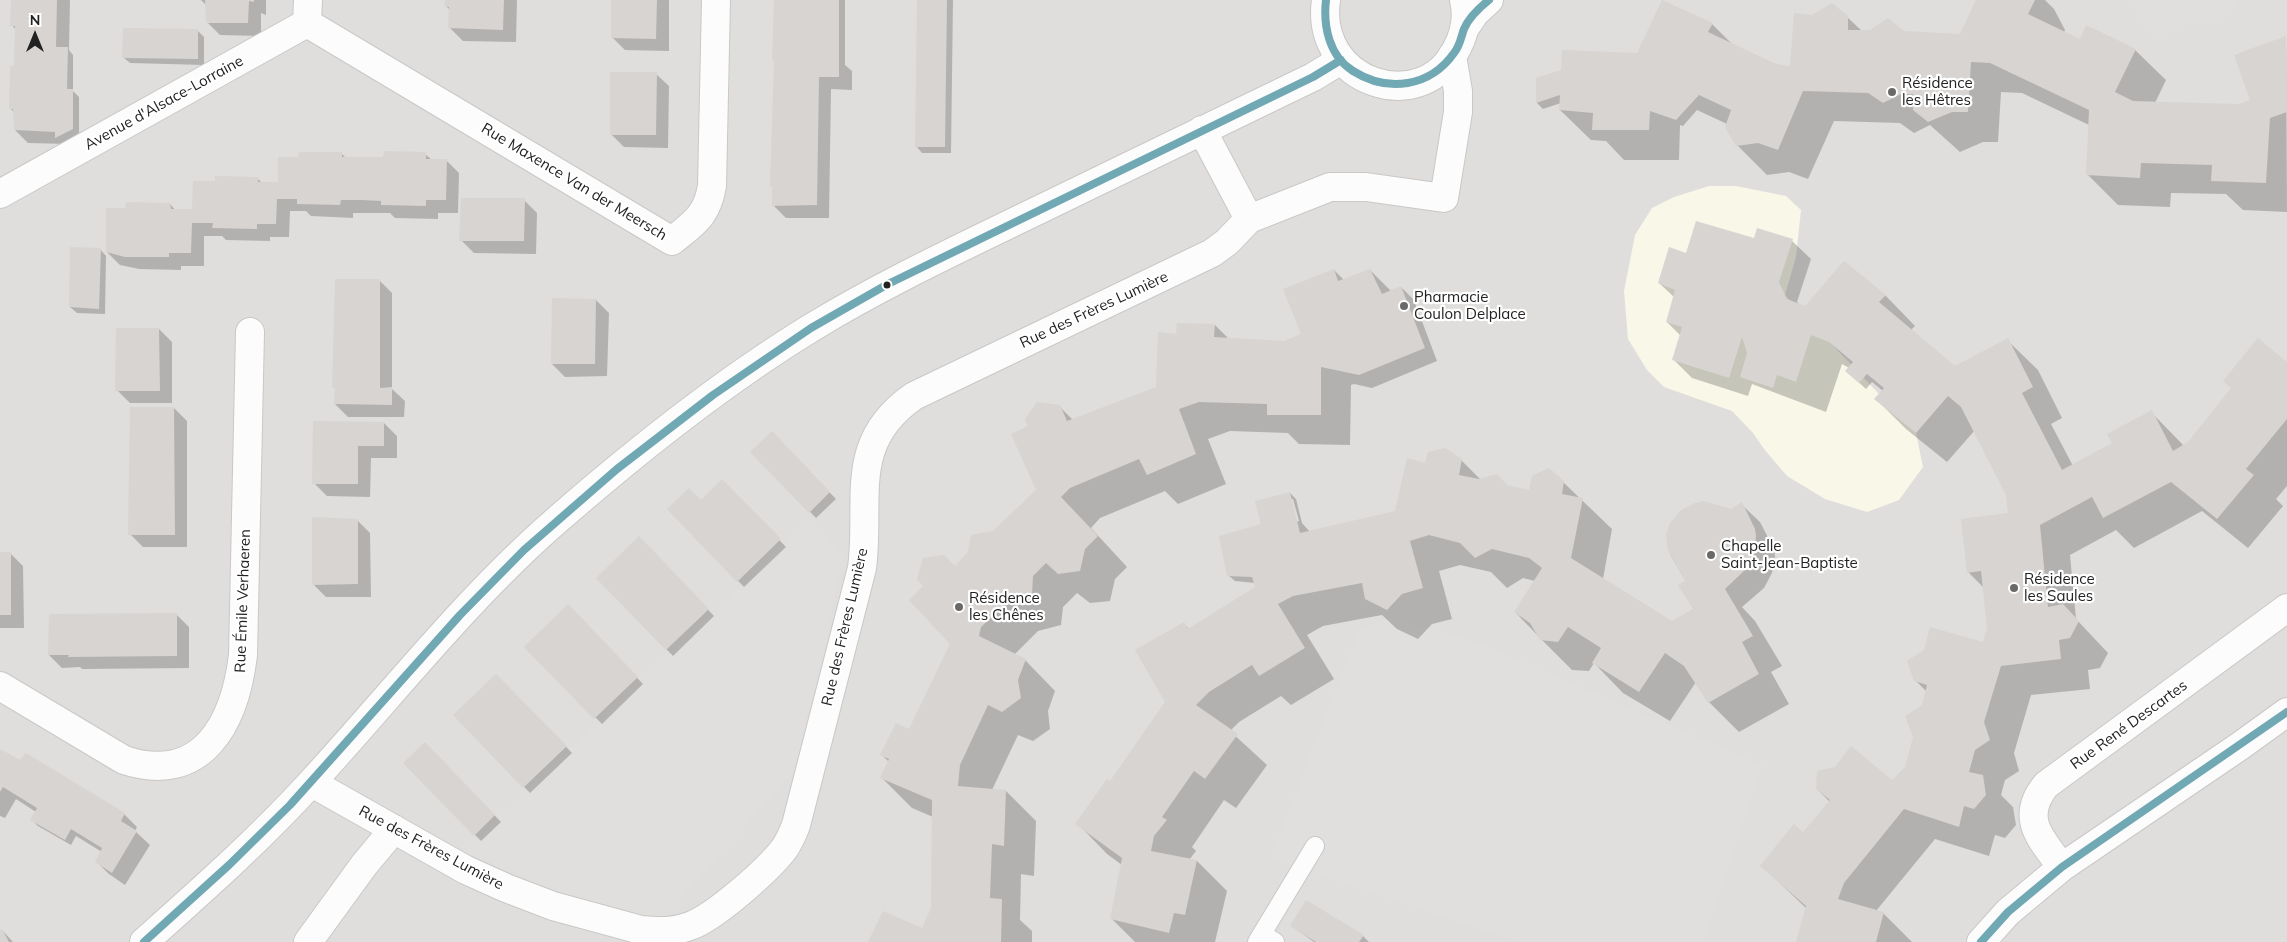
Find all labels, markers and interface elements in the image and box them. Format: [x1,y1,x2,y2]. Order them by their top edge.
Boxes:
north arrow [10,10,60,60]
text: N [30,11,40,29]
street label: Avenue d'Alsace-Lorraine [82,52,246,154]
place label: Résidence les Hêtres [1902,74,1973,109]
marker: Résidence les Hêtres [1886,86,1898,98]
street label: Rue Maxence Van der Meersch [478,119,670,245]
street label: Rue des Frères Lumière [1017,268,1171,352]
unlabelled marker [882,280,892,290]
place label: Pharmacie Coulon Delplace [1414,288,1526,323]
marker: Pharmacie Coulon Delplace [1398,300,1410,312]
street label: Rue Émile Verhaeren [231,529,255,673]
place label: Chapelle Saint-Jean-Baptiste [1721,537,1858,572]
street label: Rue des Frères Lumière [818,546,872,708]
marker: Chapelle Saint-Jean-Baptiste [1705,549,1717,561]
place label: Résidence les Saules [2024,570,2095,605]
marker: Résidence les Saules [2008,582,2020,594]
place label: Résidence les Chênes [969,589,1044,624]
marker: Résidence les Chênes [953,601,965,613]
street label: Rue René Descartes [2067,677,2191,773]
street label: Rue des Frères Lumière [356,802,506,894]

